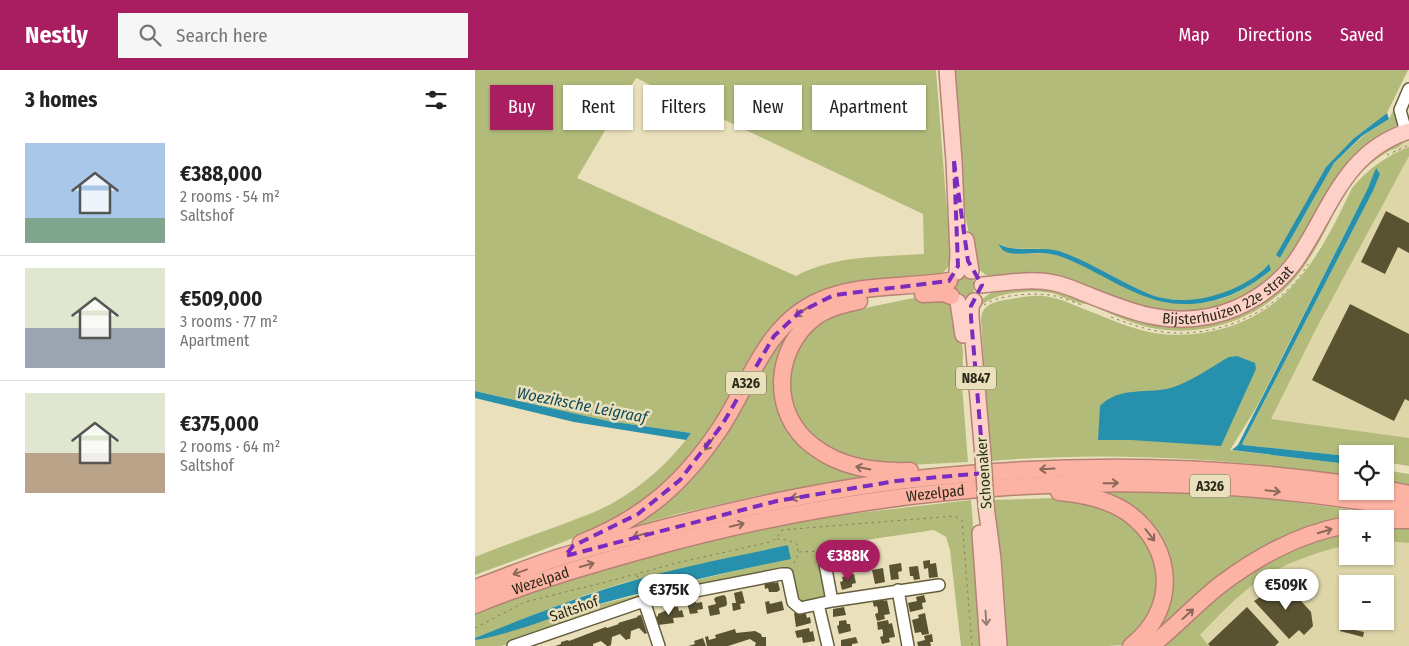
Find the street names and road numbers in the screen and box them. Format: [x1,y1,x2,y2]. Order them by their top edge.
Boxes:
street label: Bijsterhuizen 22e straat [1161,262,1297,328]
road number: N847 [956,366,996,390]
road number: A326 [726,372,766,394]
street label: Schoenaker [972,436,995,509]
road number: A326 [1190,474,1230,498]
street label: Wezelpad [905,481,965,506]
street label: Wezelpad [510,563,571,599]
street label: Saltshof [547,592,602,626]

